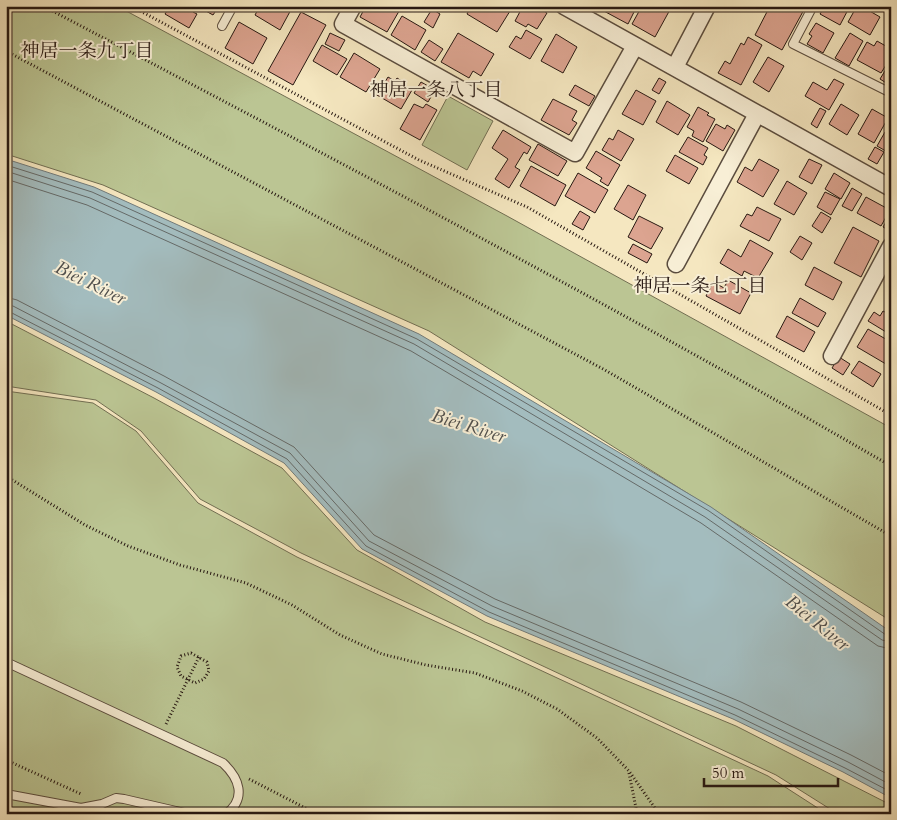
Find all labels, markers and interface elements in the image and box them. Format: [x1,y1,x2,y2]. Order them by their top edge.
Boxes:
district label: 神居一条九丁目 [20,38,154,64]
district label: 神居一条八丁目 [369,77,503,103]
water label: Biei River [51,255,131,312]
district label: 神居一条七丁目 [633,273,767,299]
water label: Biei River [429,402,510,450]
water label: Biei River [780,589,856,657]
scale bar [704,755,838,787]
text: 50 m [712,763,744,783]

